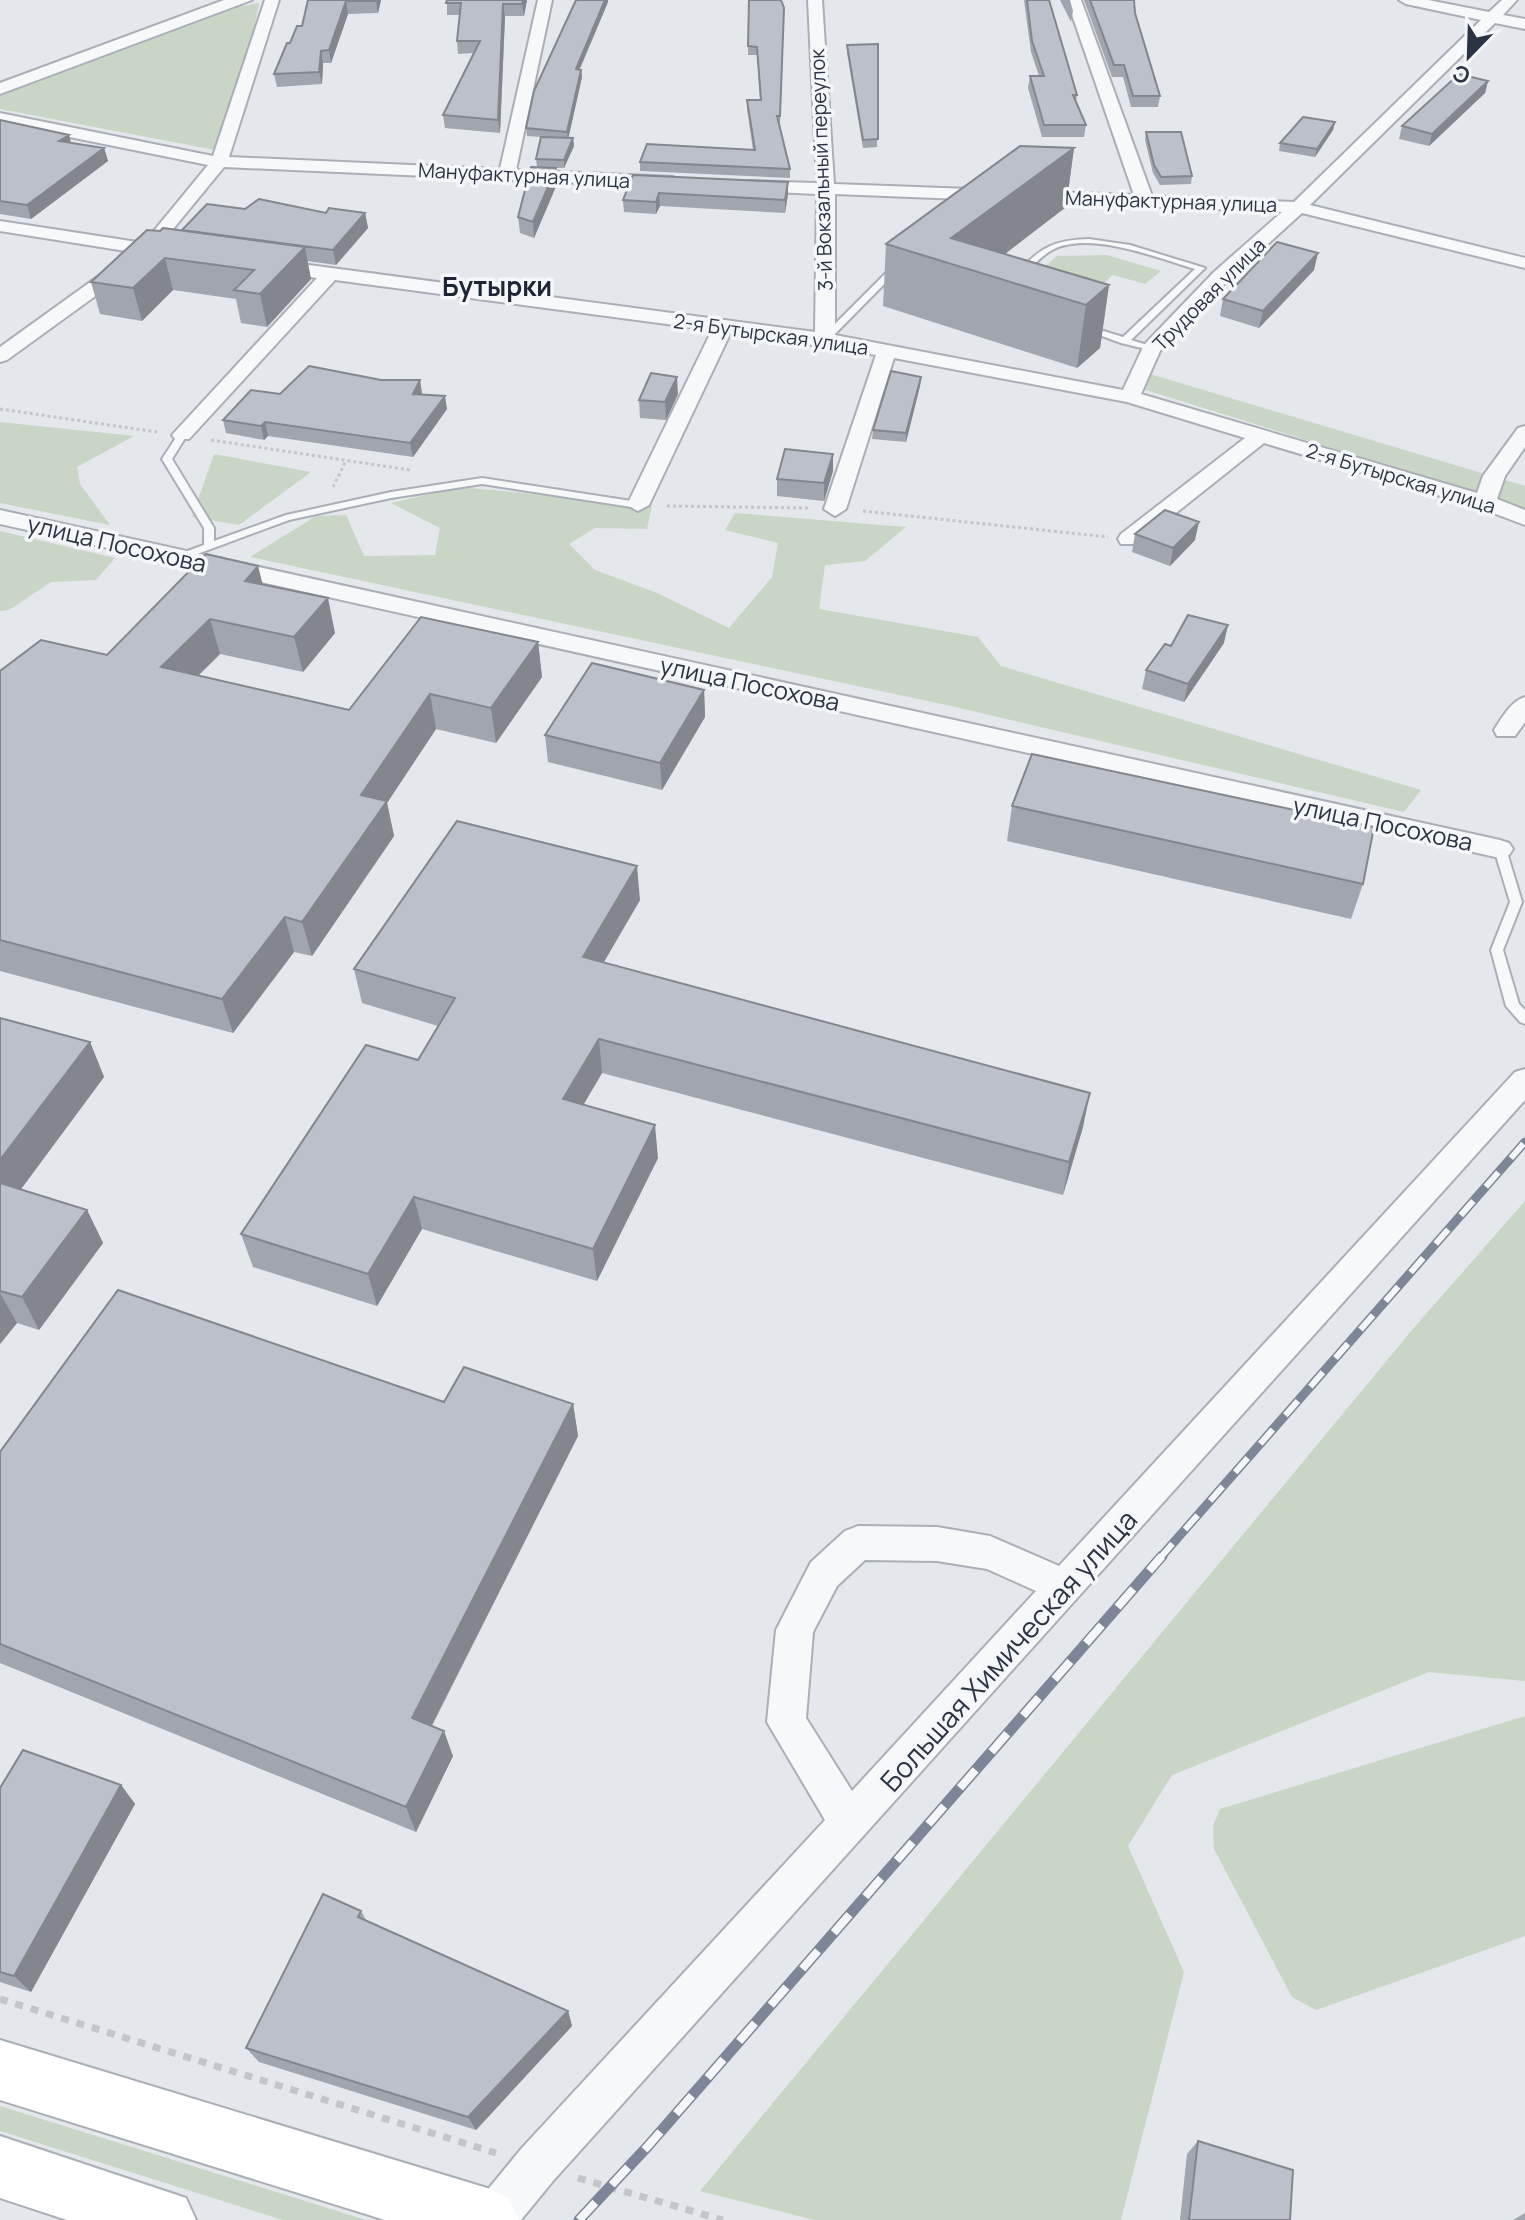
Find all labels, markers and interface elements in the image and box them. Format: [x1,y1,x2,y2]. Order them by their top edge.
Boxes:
north arrow [1429,16,1509,96]
street label: 3-й Вокзальный переулок [803,47,839,292]
text: С [1448,57,1475,91]
street label: Мануфактурная улица [417,156,631,194]
street label: Мануфактурная улица [1064,184,1278,218]
street label: Трудовая улица [1147,232,1271,356]
district label: Бутырки [442,268,552,304]
street label: 2-я Бутырская улица [672,307,870,361]
street label: 2-я Бутырская улица [1303,436,1499,520]
street label: улица Посохова [24,506,210,580]
street label: улица Посохова [657,648,843,718]
street label: улица Посохова [1290,788,1476,858]
street label: Большая Химическая улица [871,1501,1145,1799]

